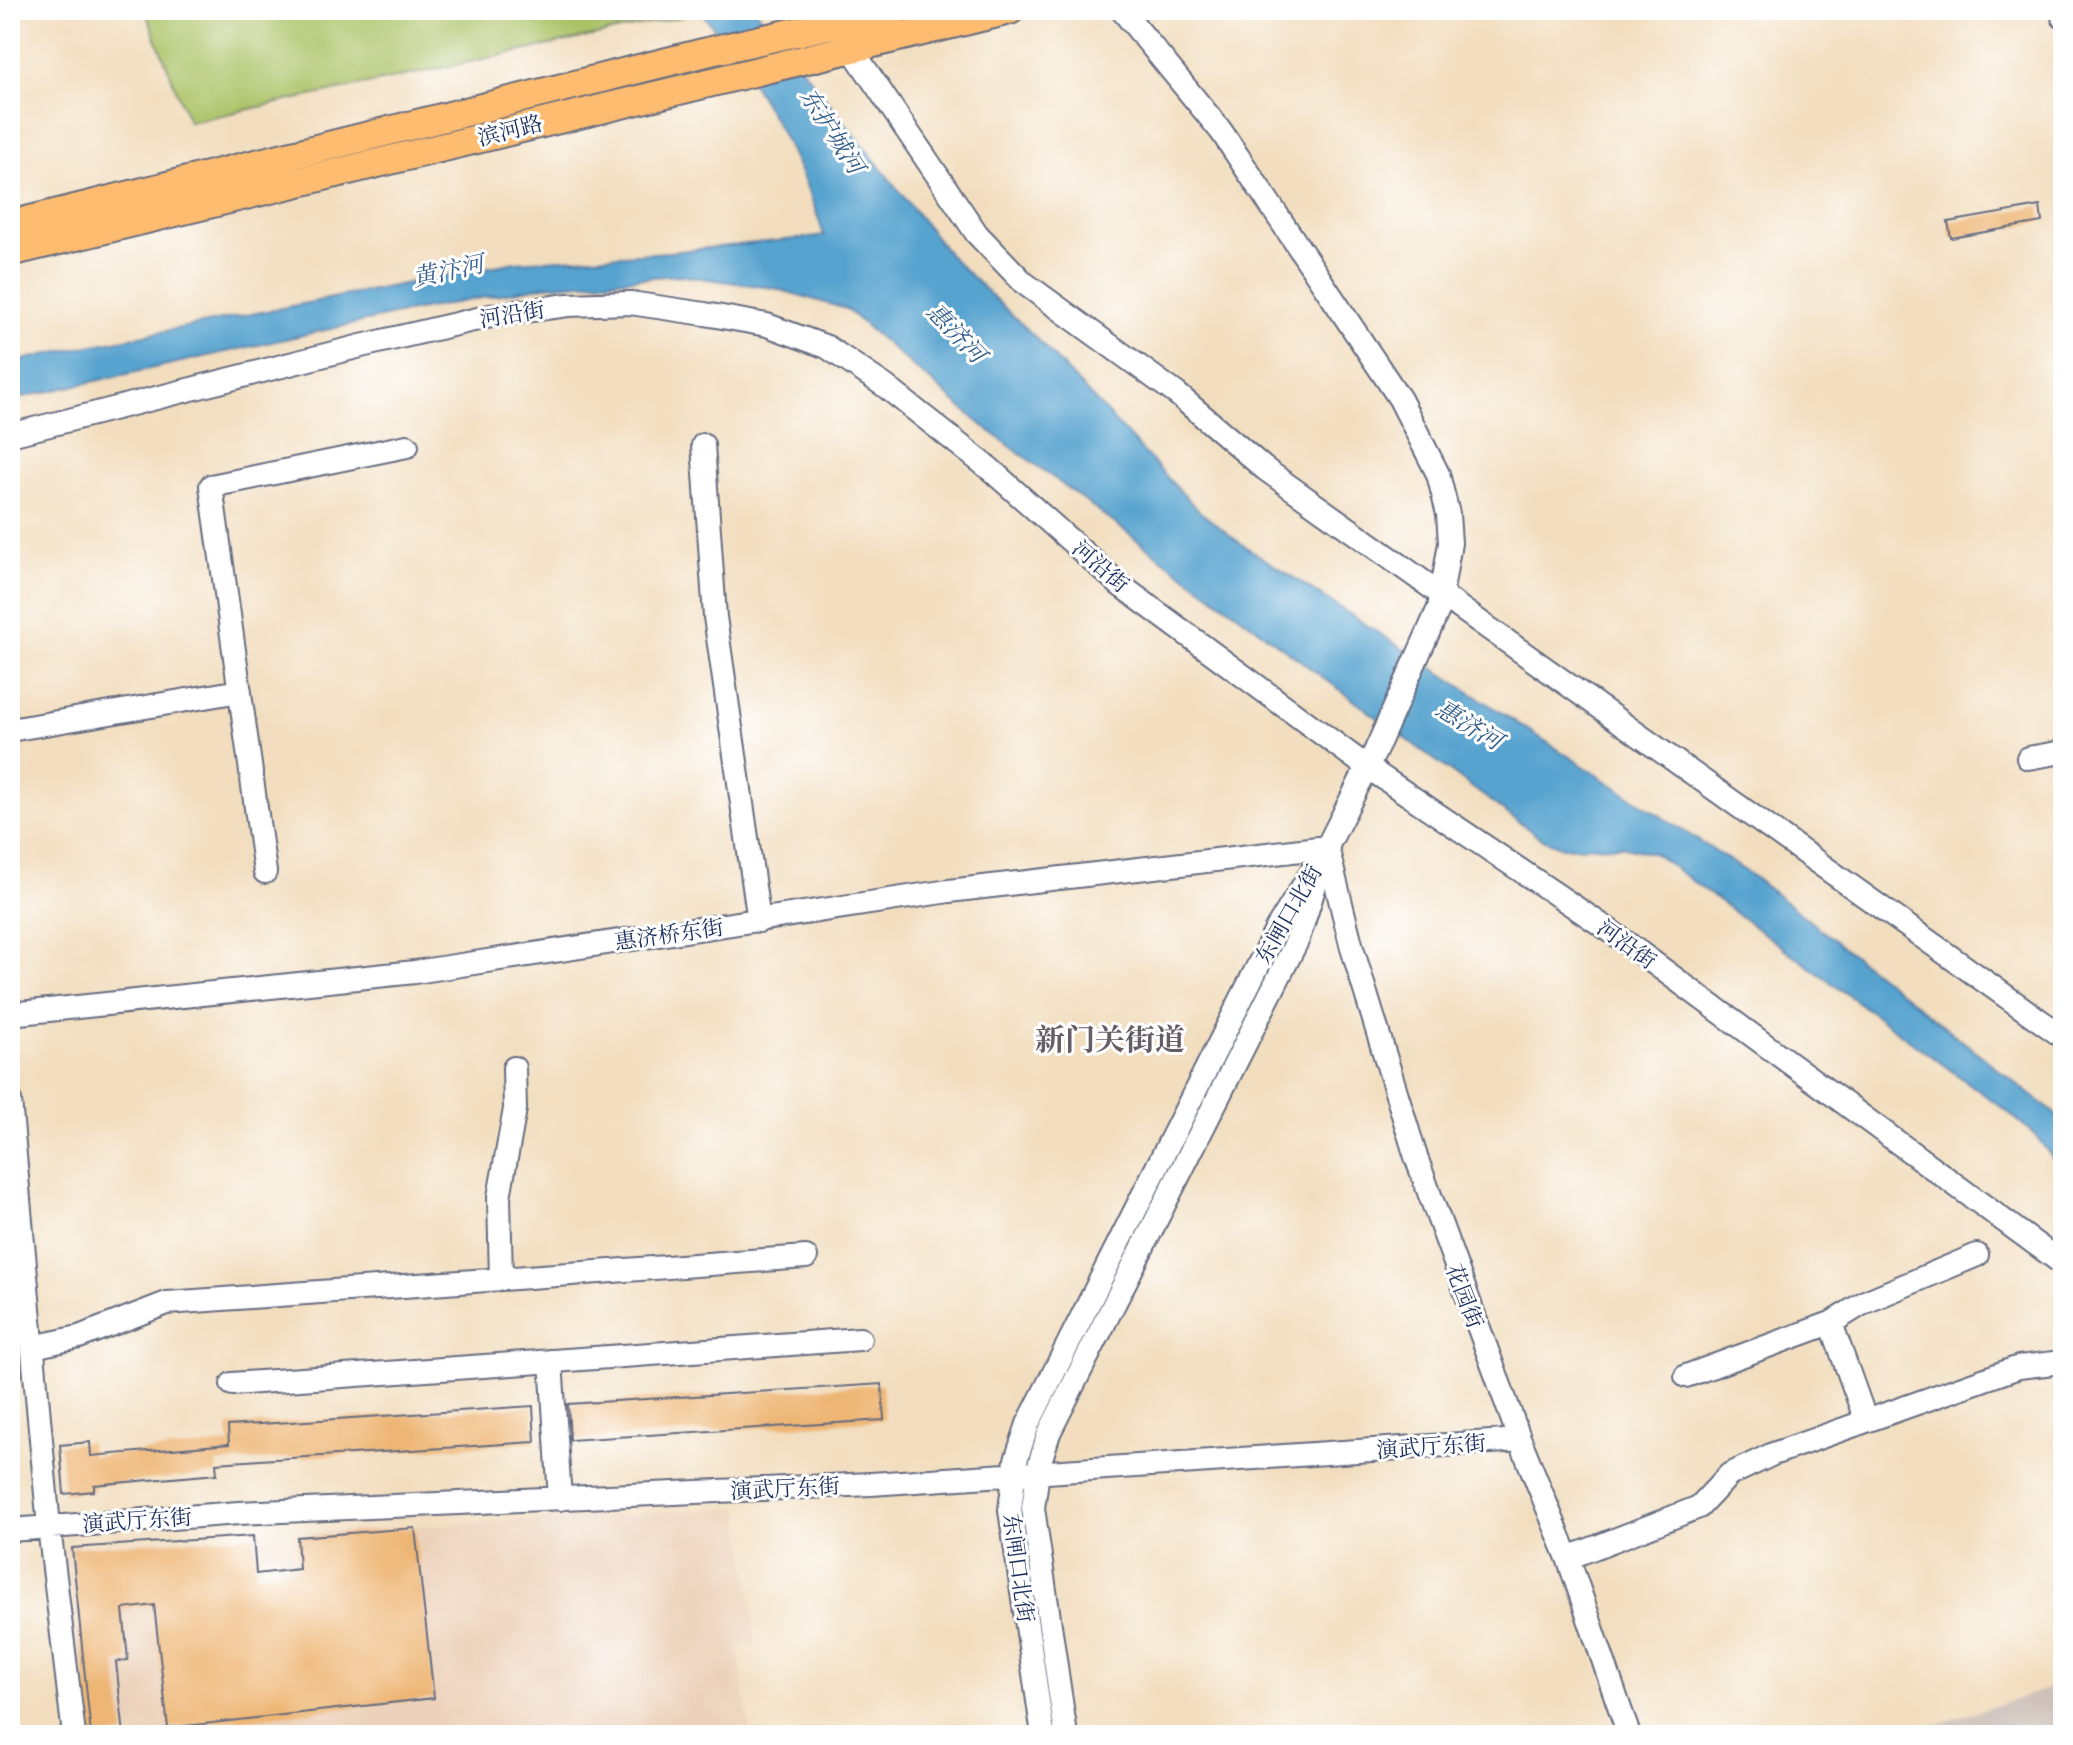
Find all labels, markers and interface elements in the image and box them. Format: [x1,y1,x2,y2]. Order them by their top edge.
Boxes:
water label: 东护城河 [794,84,871,182]
street label: 滨河路 [475,111,545,151]
water label: 黄汴河 [410,250,490,292]
street label: 河沿街 [478,298,547,332]
water label: 惠济河 [921,298,993,371]
street label: 河沿街 [1068,536,1133,597]
water label: 惠济河 [1431,695,1510,758]
street label: 东闸口北街 [1251,861,1327,968]
street label: 惠济桥东街 [613,915,725,955]
street label: 河沿街 [1593,916,1660,974]
district label: 新门关街道 [1035,1024,1185,1057]
street label: 花园街 [1441,1261,1487,1331]
street label: 演武厅东街 [1375,1431,1487,1463]
street label: 演武厅东街 [729,1474,841,1504]
street label: 演武厅东街 [81,1505,193,1537]
street label: 东闸口北街 [998,1512,1038,1624]

